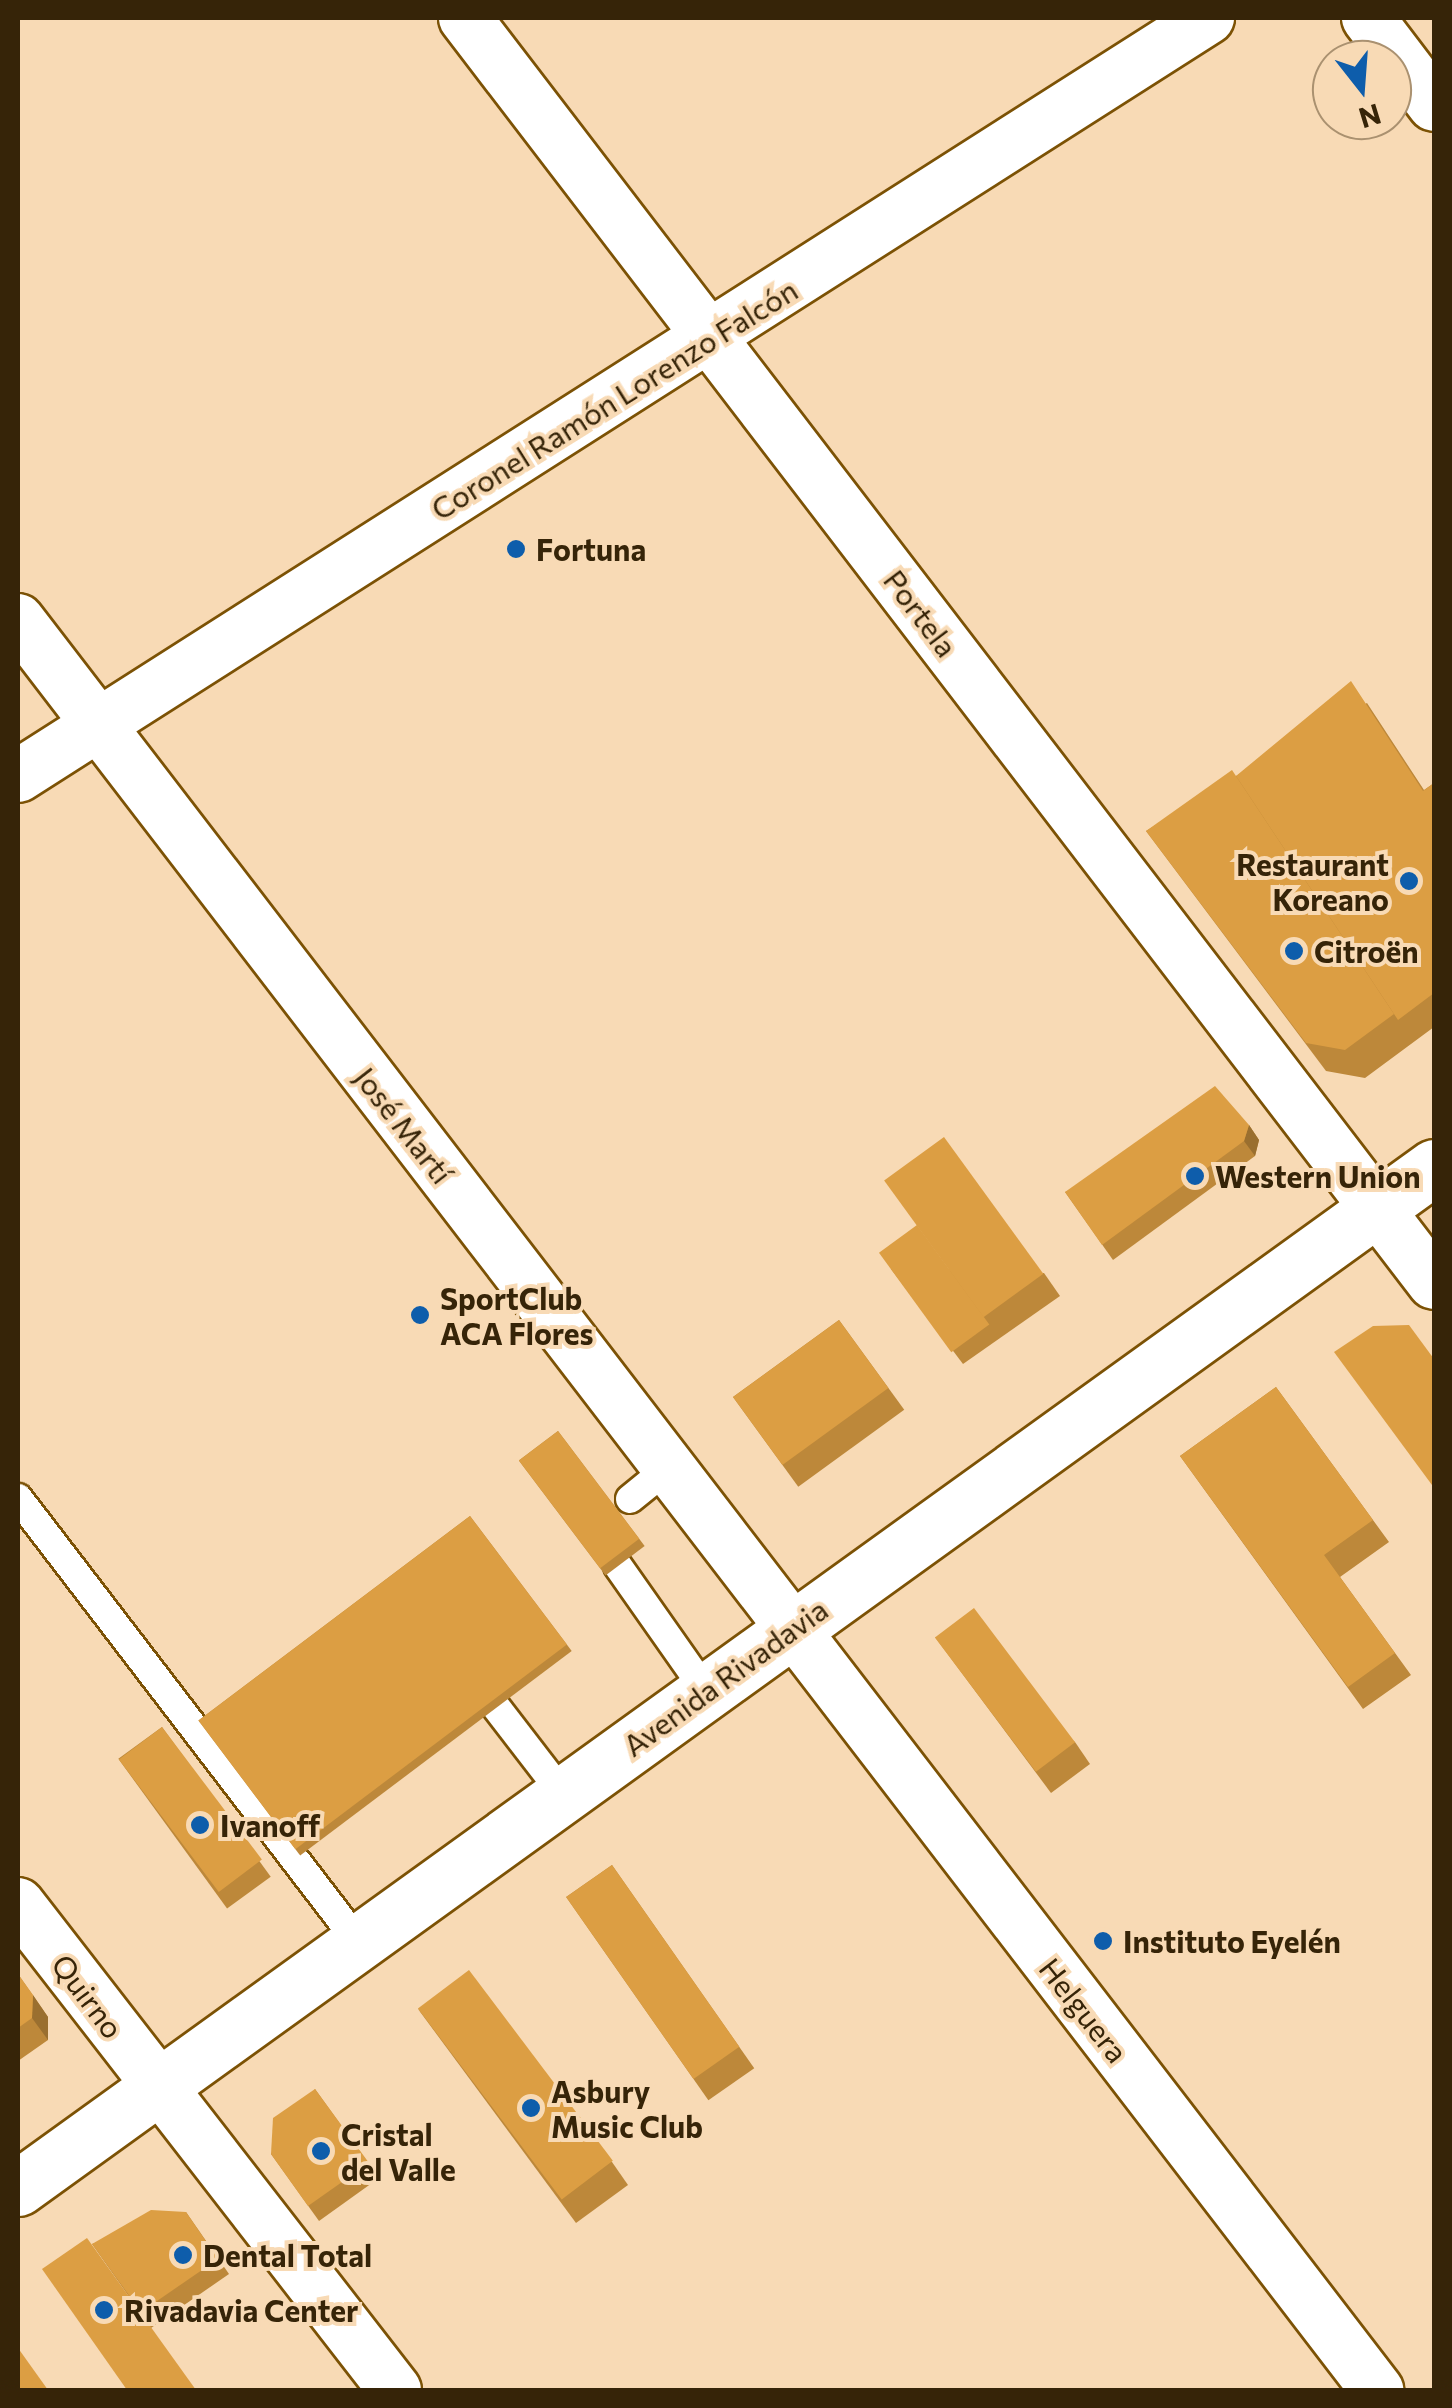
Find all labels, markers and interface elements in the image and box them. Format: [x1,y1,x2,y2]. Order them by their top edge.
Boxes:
north arrow [1312,40,1412,140]
text: N [1355,97,1385,136]
street label: Coronel Ramón Lorenzo Falcón [424,271,804,527]
place label: Fortuna [536,531,646,567]
marker: Fortuna [505,538,527,560]
street label: Portela [877,562,965,664]
place label: Restaurant Koreano [1236,846,1389,916]
marker: Restaurant Koreano [1398,870,1420,892]
place label: Citroën [1314,933,1419,969]
marker: Citroën [1283,940,1305,962]
street label: José Martí [347,1060,461,1190]
place label: Western Union [1215,1158,1421,1194]
marker: Western Union [1184,1165,1206,1187]
place label: SportClub ACA Flores [440,1280,594,1350]
marker: SportClub ACA Flores [409,1304,431,1326]
street label: Avenida Rivadavia [616,1591,834,1763]
place label: Ivanoff [220,1807,320,1843]
marker: Ivanoff [189,1814,211,1836]
place label: Instituto Eyelén [1123,1923,1341,1959]
marker: Instituto Eyelén [1092,1930,1114,1952]
street label: Quirno [45,1947,131,2045]
street label: Helguera [1032,1951,1136,2069]
place label: Asbury Music Club [551,2073,703,2144]
marker: Asbury Music Club [520,2097,542,2119]
place label: Cristal del Valle [341,2116,456,2186]
marker: Cristal del Valle [310,2140,332,2162]
place label: Dental Total [203,2237,372,2273]
marker: Dental Total [172,2244,194,2266]
place label: Rivadavia Center [124,2292,358,2328]
marker: Rivadavia Center [93,2299,115,2321]

